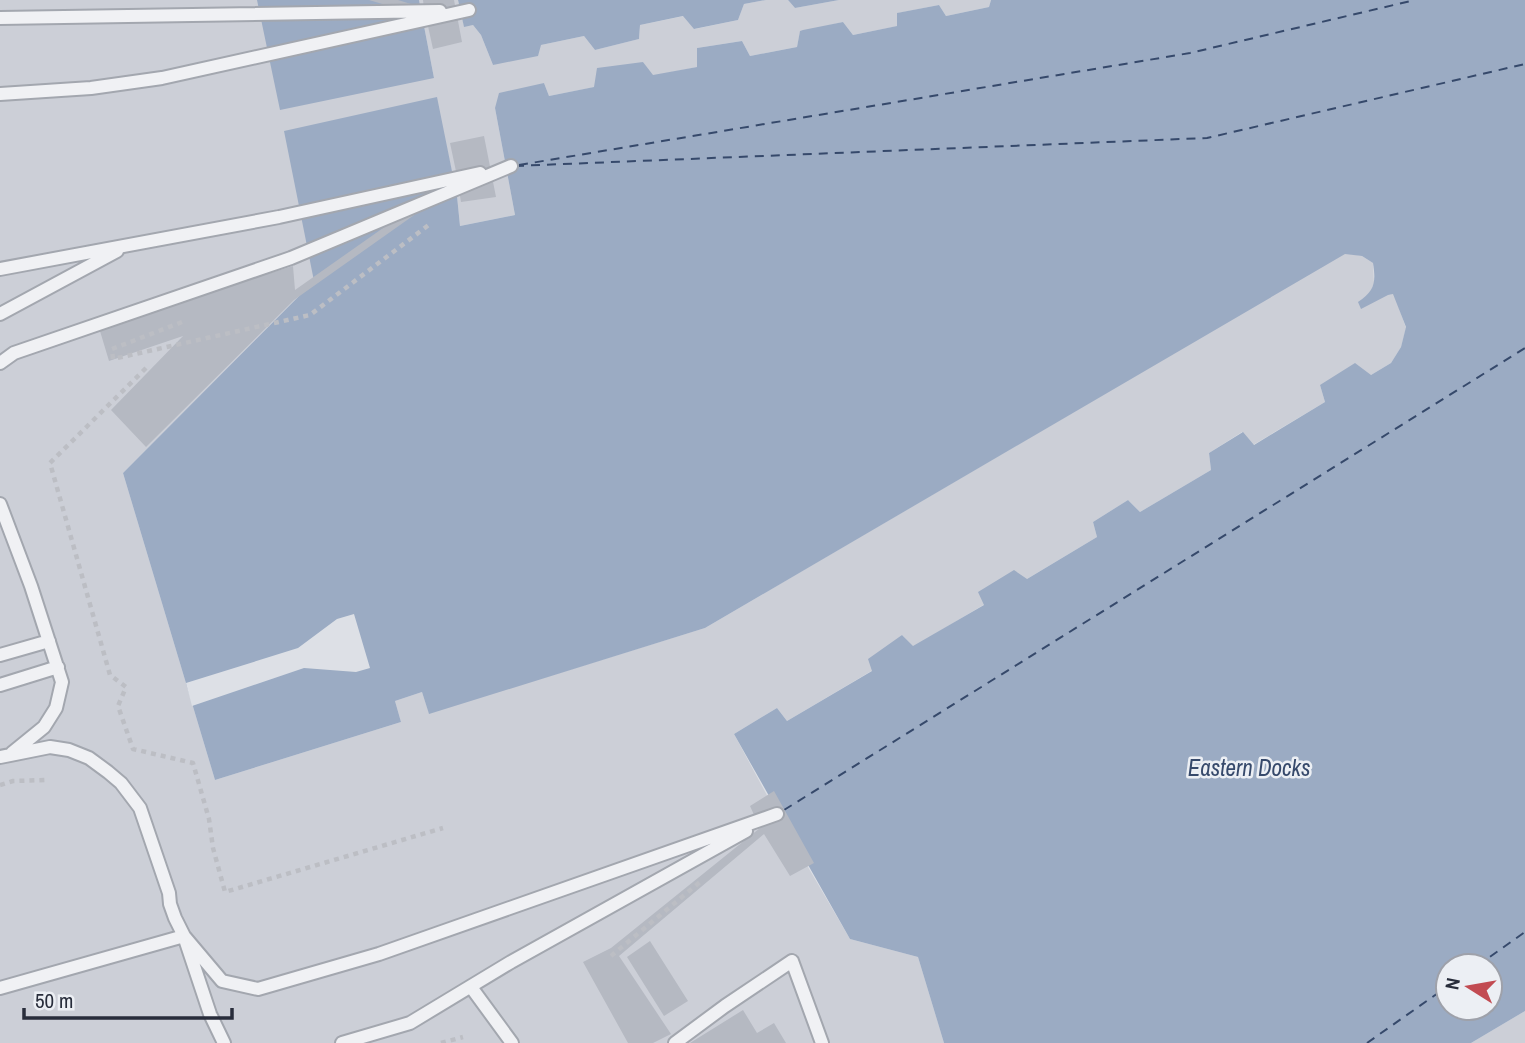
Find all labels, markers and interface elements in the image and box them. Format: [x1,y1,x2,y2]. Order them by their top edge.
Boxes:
water label: Eastern Docks [1188,752,1310,783]
north arrow [1434,952,1504,1022]
scale bar [24,976,233,1020]
text: N [1438,976,1466,992]
text: 50 m [35,986,73,1015]

